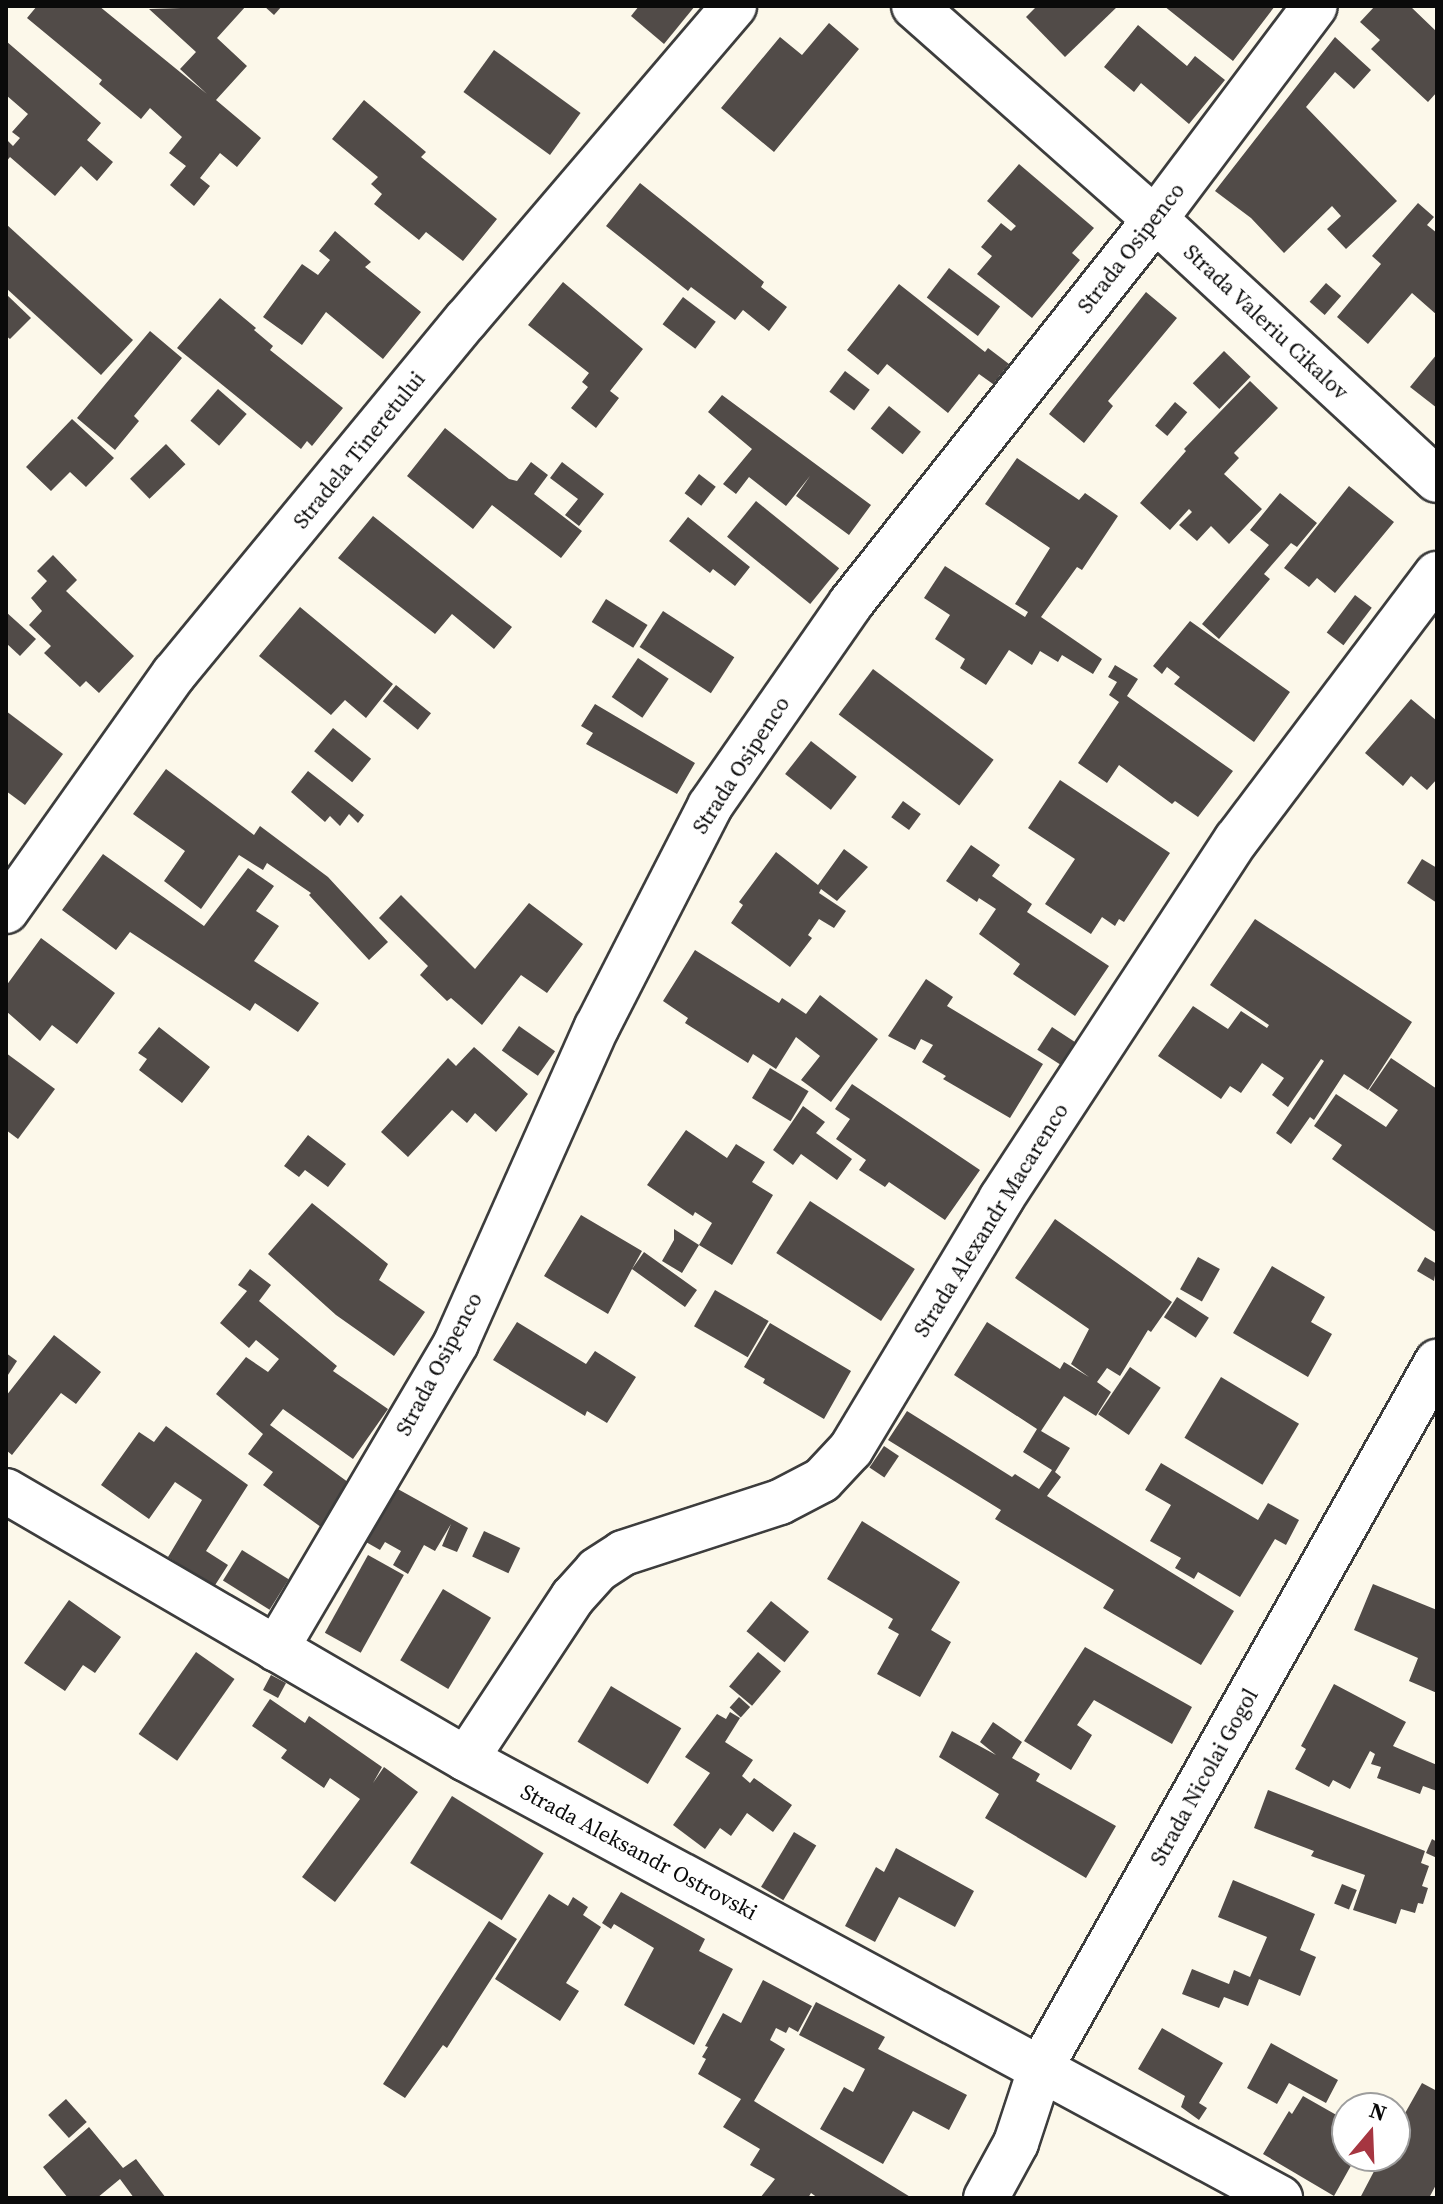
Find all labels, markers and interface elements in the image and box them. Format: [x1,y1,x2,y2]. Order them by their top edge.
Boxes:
street label: Strada Osipenco [1072,177,1190,319]
street label: Strada Valeriu Cikalov [1178,239,1354,405]
street label: Stradela Tineretului [287,366,431,534]
street label: Strada Osipenco [687,691,795,839]
street label: Strada Alexandr Macarenco [908,1098,1074,1342]
street label: Strada Osipenco [390,1288,488,1440]
street label: Strada Nicolai Gogol [1144,1684,1264,1870]
street label: Strada Aleksandr Ostrovski [516,1778,762,1926]
north arrow [1331,2092,1411,2172]
text: N [1366,2094,1391,2128]

